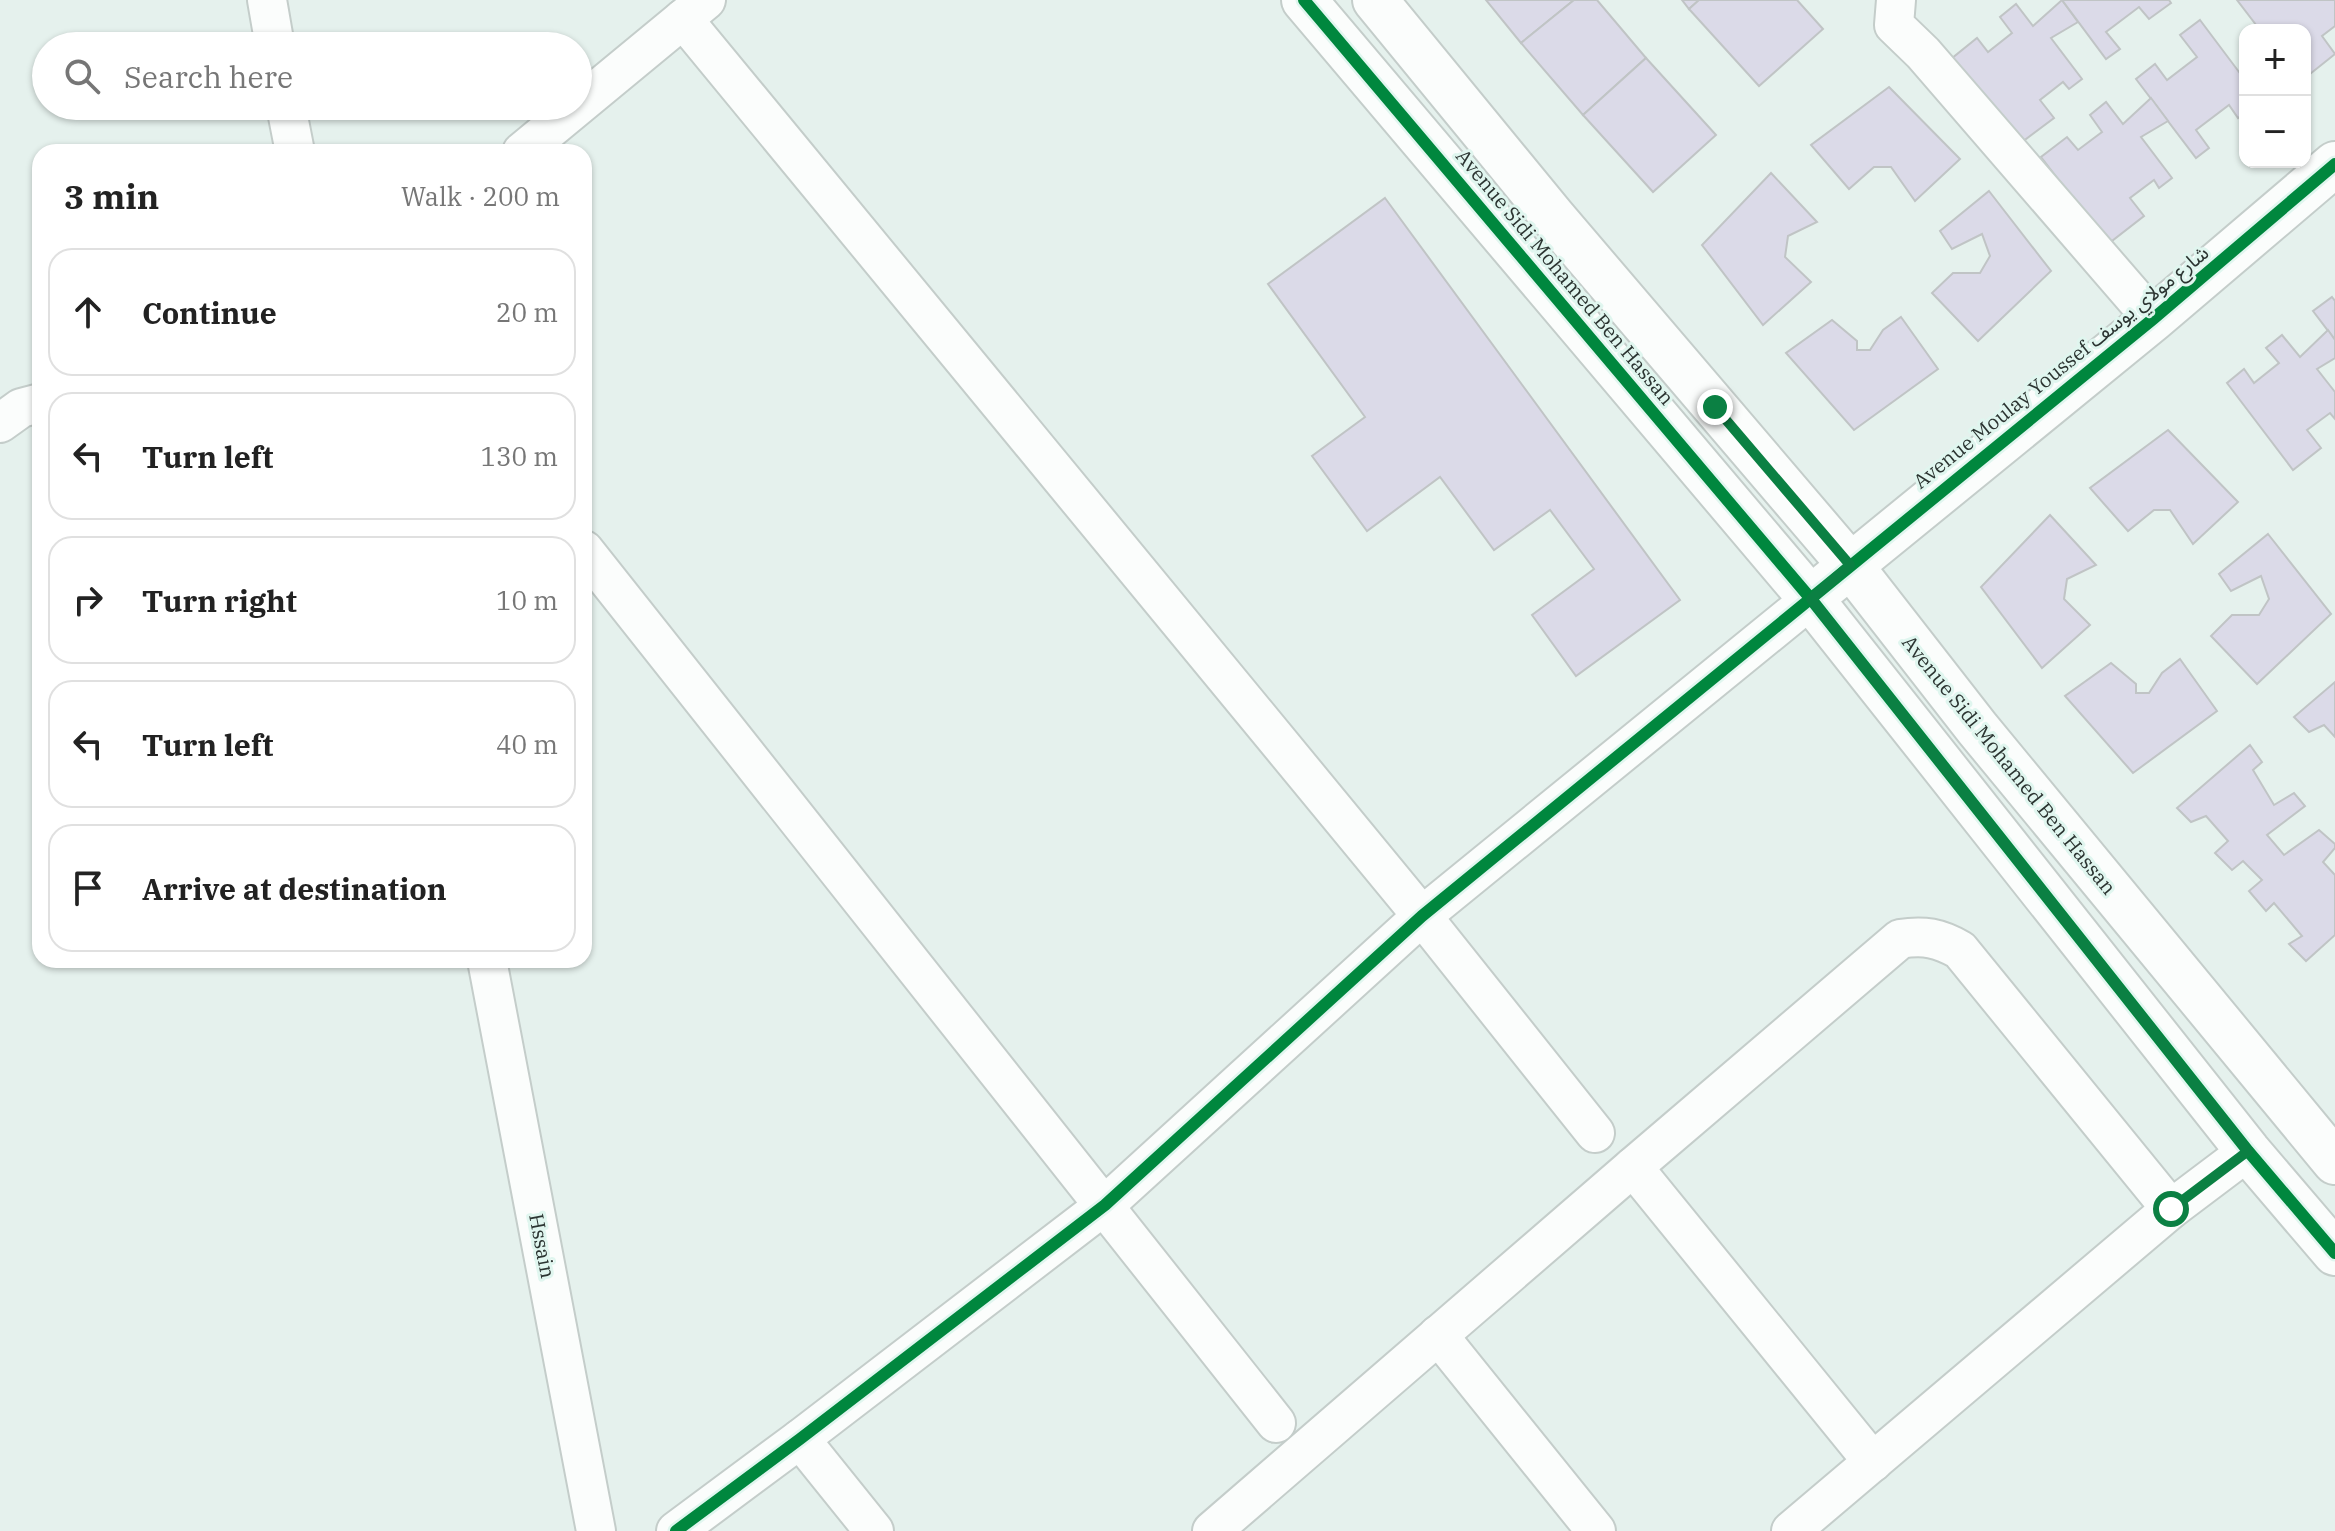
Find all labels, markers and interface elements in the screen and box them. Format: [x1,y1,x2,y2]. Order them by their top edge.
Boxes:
map controls [2239,24,2311,168]
button: + [2239,24,2311,96]
search box [32,32,592,120]
icon: search [60,54,104,98]
text: Search here [124,57,293,96]
button: − [2239,96,2311,168]
street label: Avenue Sidi Mohamed Ben Hassan [1450,143,1681,410]
text: 3 min [64,174,159,218]
text: Walk · 200 m [401,179,560,213]
street label: Avenue Moulay Youssef شارع مولاي يوسف [1907,239,2216,496]
icon: ahead [66,290,110,334]
text: Continue [142,293,277,332]
text: 20 m [496,295,558,329]
route end [1697,389,1733,425]
icon: left [66,434,110,478]
text: Turn left [142,437,274,476]
text: 130 m [480,439,558,473]
icon: right [66,578,110,622]
text: Turn right [142,581,297,620]
text: 10 m [496,583,558,617]
street label: Avenue Sidi Mohamed Ben Hassan [1896,629,2123,900]
icon: left [66,722,110,766]
text: Turn left [142,725,274,764]
text: 40 m [496,727,558,761]
icon: arrive [66,866,110,910]
text: Arrive at destination [142,869,447,908]
route start [2153,1191,2189,1227]
street label: Hssain [523,1211,562,1281]

